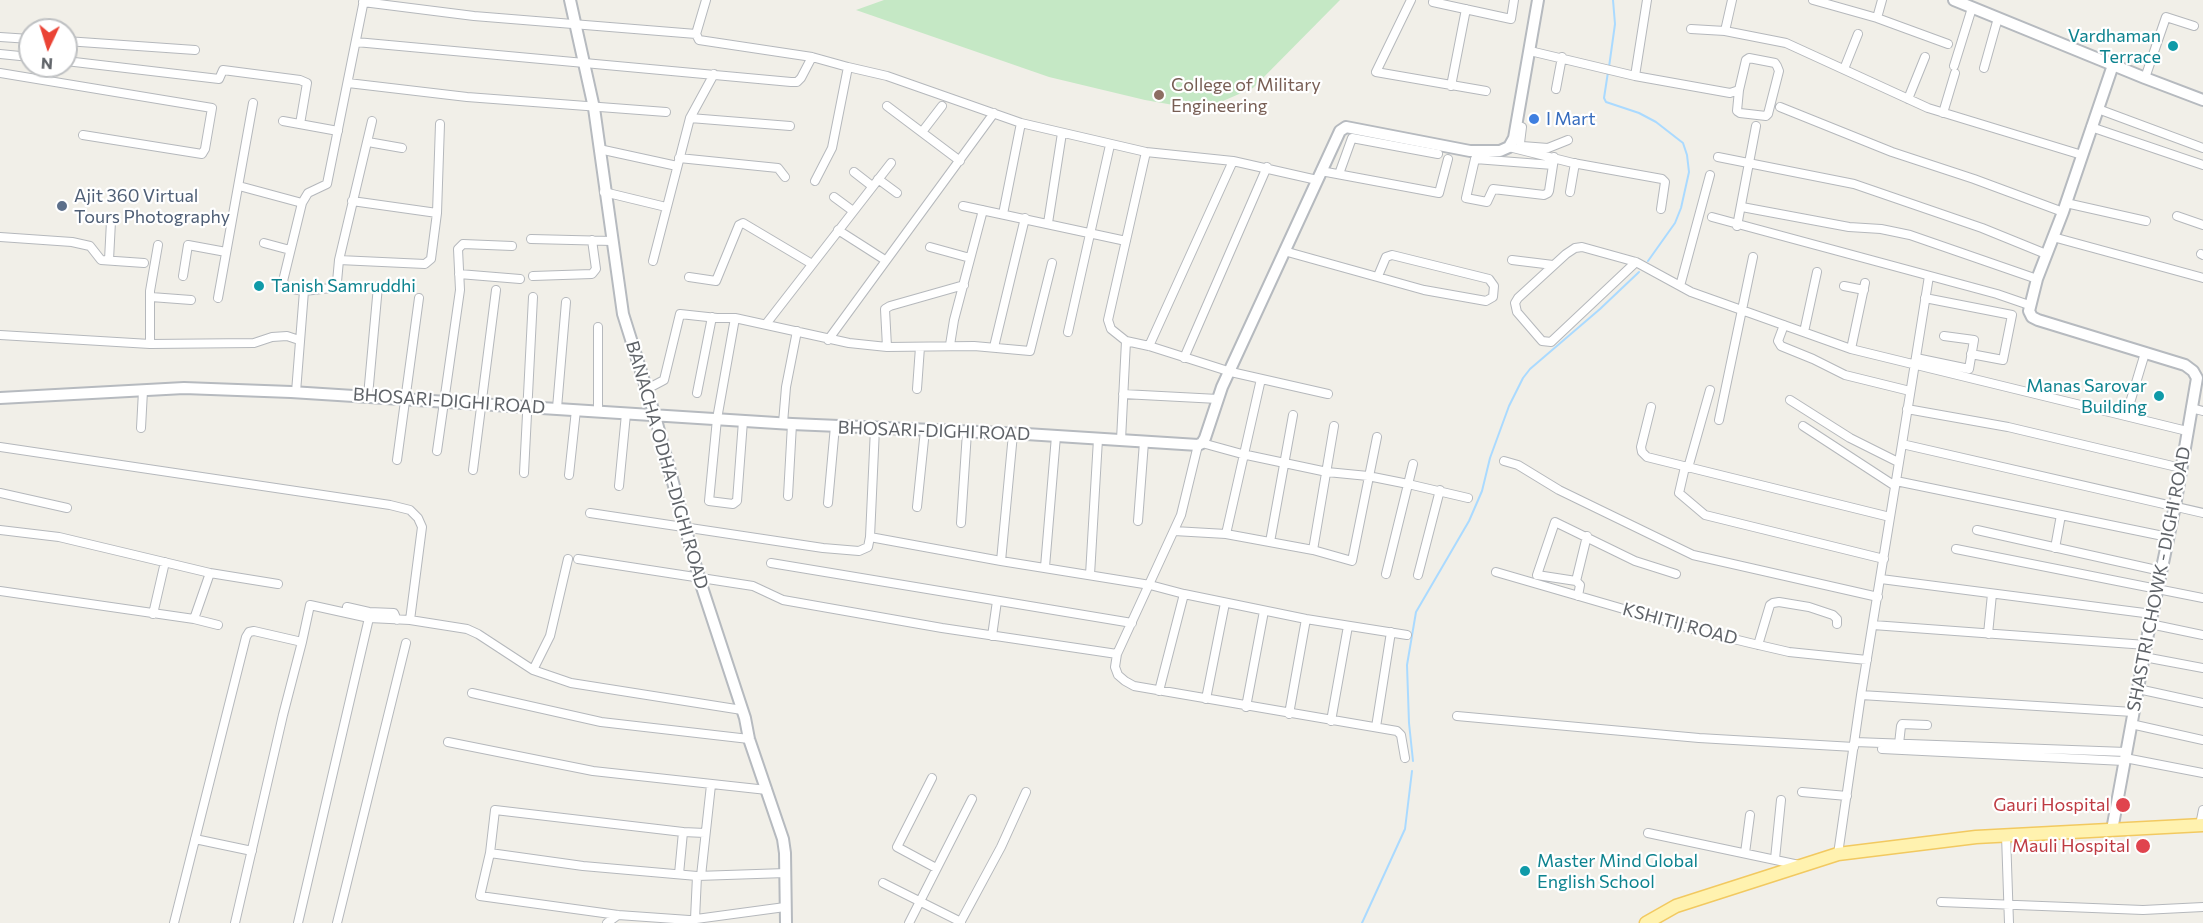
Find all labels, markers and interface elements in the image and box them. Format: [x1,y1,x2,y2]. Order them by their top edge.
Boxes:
north arrow [18,18,78,78]
place label: Vardhaman Terrace [2068,25,2161,68]
marker: Vardhaman Terrace [2166,39,2180,53]
text: N [40,55,53,74]
place label: College of Military Engineering [1171,74,1321,116]
marker: College of Military Engineering [1152,88,1166,102]
place label: I Mart [1546,108,1596,130]
marker: I Mart [1527,112,1541,126]
place label: Ajit 360 Virtual Tours Photography [74,185,230,228]
marker: Ajit 360 Virtual Tours Photography [55,199,69,213]
place label: Tanish Samruddhi [271,275,416,297]
marker: Tanish Samruddhi [252,279,266,293]
street label: BANACHA ODHA-DIGHI ROAD [621,338,713,592]
place label: Manas Sarovar Building [2026,375,2147,418]
street label: BHOSARI-DIGHI ROAD [352,384,546,418]
marker: Manas Sarovar Building [2152,389,2166,403]
street label: BHOSARI-DIGHI ROAD [837,417,1031,445]
street label: SHASTRI CHOWK - DIGHI ROAD [2123,445,2195,713]
street label: KSHITIJ ROAD [1620,598,1740,650]
place label: Gauri Hospital [1993,794,2110,816]
marker: Gauri Hospital [2114,796,2132,814]
place label: Mauli Hospital [2012,835,2130,857]
marker: Mauli Hospital [2134,837,2152,855]
place label: Master Mind Global English School [1537,850,1698,892]
marker: Master Mind Global English School [1518,864,1532,878]

